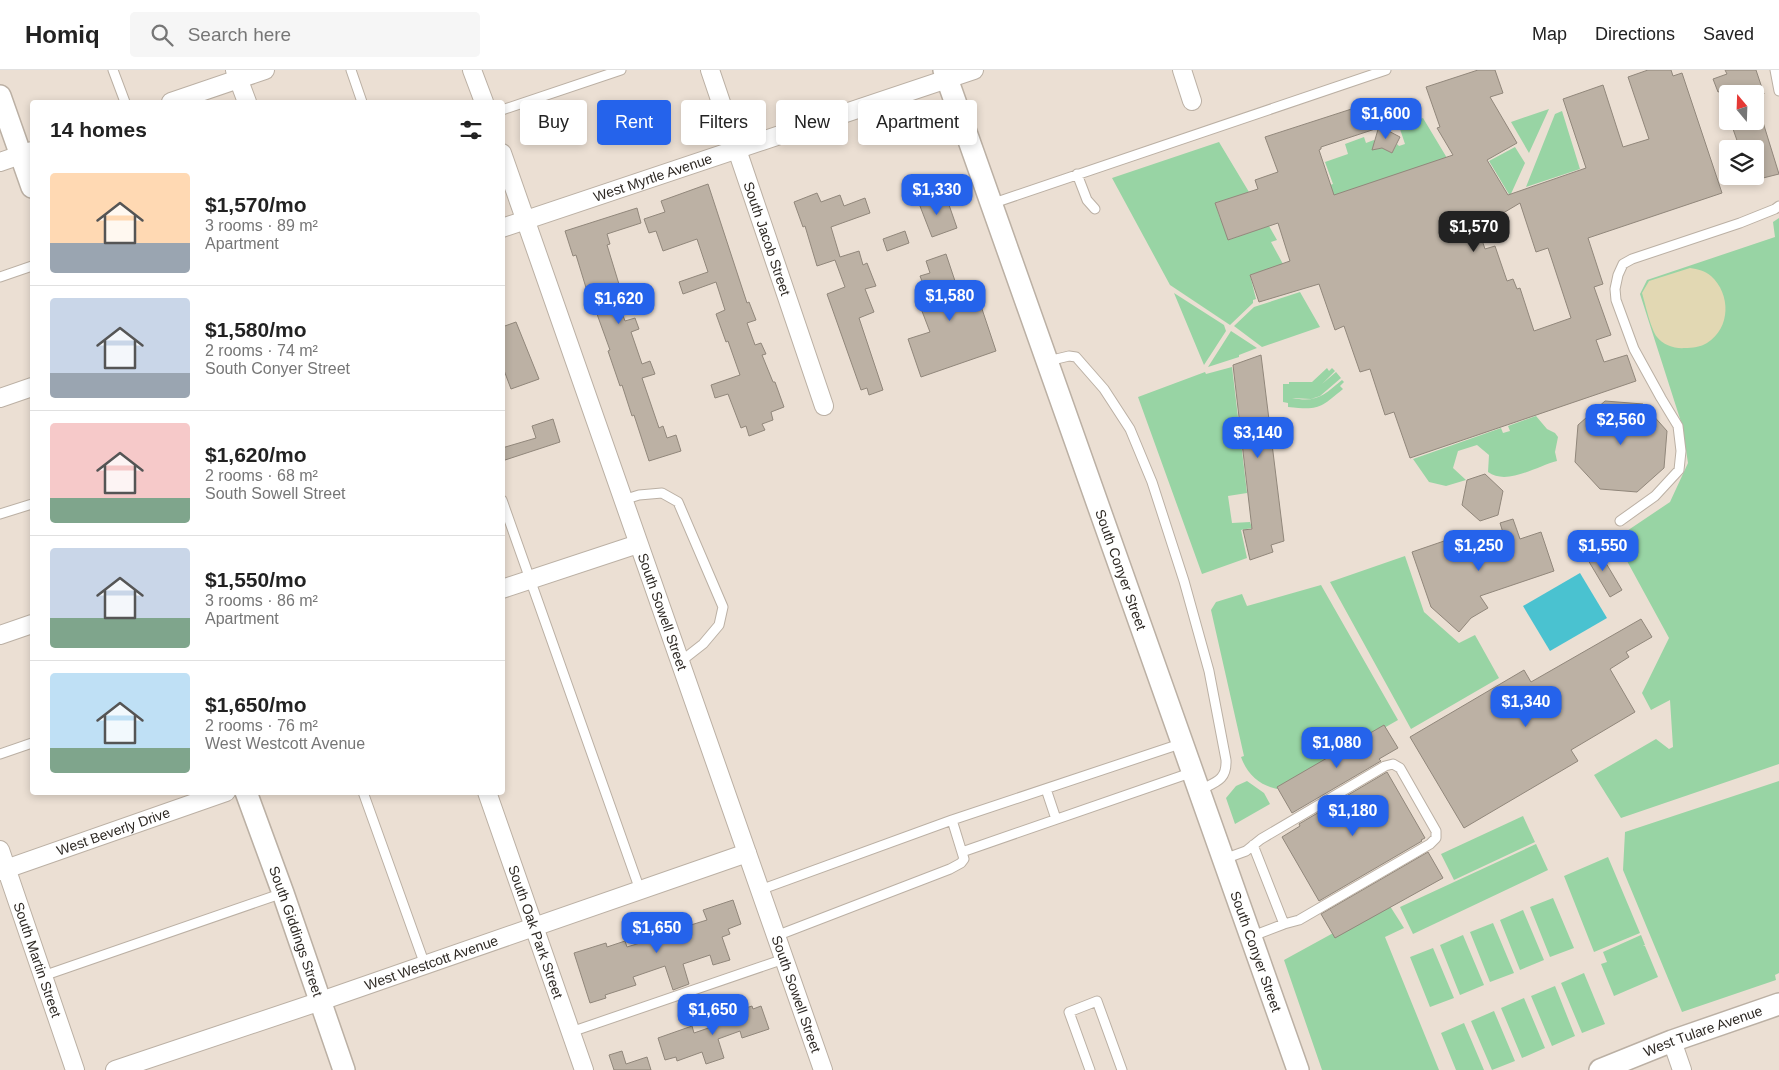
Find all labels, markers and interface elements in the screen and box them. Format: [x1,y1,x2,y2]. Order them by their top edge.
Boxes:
search box [130,12,480,57]
text: Homiq [25,21,100,48]
icon: search [148,21,176,49]
text: Search here [188,24,291,45]
text: Map [1532,24,1567,44]
text: Directions [1595,24,1675,44]
text: Saved [1703,24,1754,44]
north arrow [1719,85,1764,130]
map controls [1719,85,1764,185]
pin: $1,600 [1345,98,1427,140]
chip: Buy [520,100,587,145]
chip: Rent [597,100,671,145]
chip: Filters [681,100,766,145]
chip: New [776,100,848,145]
chip: Apartment [858,100,977,145]
text: $1,600 [1362,105,1410,122]
icon: filters [457,116,485,144]
text: 14 homes [50,118,147,141]
button: layers [1719,140,1764,185]
street label: West Myrtle Avenue [591,150,714,205]
pin: $1,330 [896,174,978,216]
street label: South Jacob Street [740,180,794,298]
text: $1,330 [913,181,961,198]
icon: home [90,193,150,253]
text: $1,570/mo [205,193,307,216]
pin: $1,570 [1433,210,1515,253]
text: 3 rooms · 89 m² [205,217,318,234]
text: $1,570 [1450,218,1498,235]
text: Apartment [205,235,279,252]
pin: $1,580 [909,280,991,322]
pin: $1,620 [578,282,660,325]
text: $1,580 [926,287,974,304]
text: $1,620 [595,290,643,307]
icon: home [90,318,150,378]
text: $1,580/mo [205,318,307,341]
text: 2 rooms · 74 m² [205,342,318,359]
text: South Conyer Street [205,360,350,377]
pin: $2,560 [1580,404,1662,446]
text: $2,560 [1597,411,1645,428]
pin: $3,140 [1217,416,1299,459]
text: $3,140 [1234,424,1282,441]
icon: home [90,443,150,503]
text: $1,620/mo [205,443,307,466]
text: 2 rooms · 68 m² [205,467,318,484]
text: South Sowell Street [205,485,346,502]
street label: South Conyer Street [1092,507,1150,632]
pin: $1,250 [1438,530,1520,572]
pin: $1,550 [1562,530,1644,572]
text: $1,250 [1455,537,1503,554]
text: $1,550 [1579,537,1627,554]
street label: South Sowell Street [635,551,690,673]
icon: home [90,568,150,628]
text: $1,550/mo [205,568,307,591]
text: 3 rooms · 86 m² [205,592,318,609]
text: Apartment [205,610,279,627]
pin: $1,340 [1485,686,1567,728]
icon: home [90,693,150,753]
text: $1,650/mo [205,693,307,716]
text: $1,340 [1502,693,1550,710]
text: 2 rooms · 76 m² [205,717,318,734]
pin: $1,080 [1296,726,1378,769]
text: $1,080 [1313,734,1361,751]
text: West Westcott Avenue [205,735,365,752]
pin: $1,180 [1312,794,1394,837]
text: $1,180 [1329,802,1377,819]
street label: West Beverly Drive [55,804,172,859]
street label: South Oak Park Street [505,863,566,1001]
street label: South Giddings Street [266,864,326,999]
street label: South Conyer Street [1227,889,1285,1014]
street label: South Martin Street [10,900,65,1020]
pin: $1,650 [616,912,698,954]
text: $1,650 [633,919,681,936]
street label: West Westcott Avenue [362,932,500,993]
street label: South Sowell Street [768,933,824,1055]
pin: $1,650 [672,994,754,1036]
text: $1,650 [689,1001,737,1018]
street label: West Tulare Avenue [1641,1002,1764,1060]

